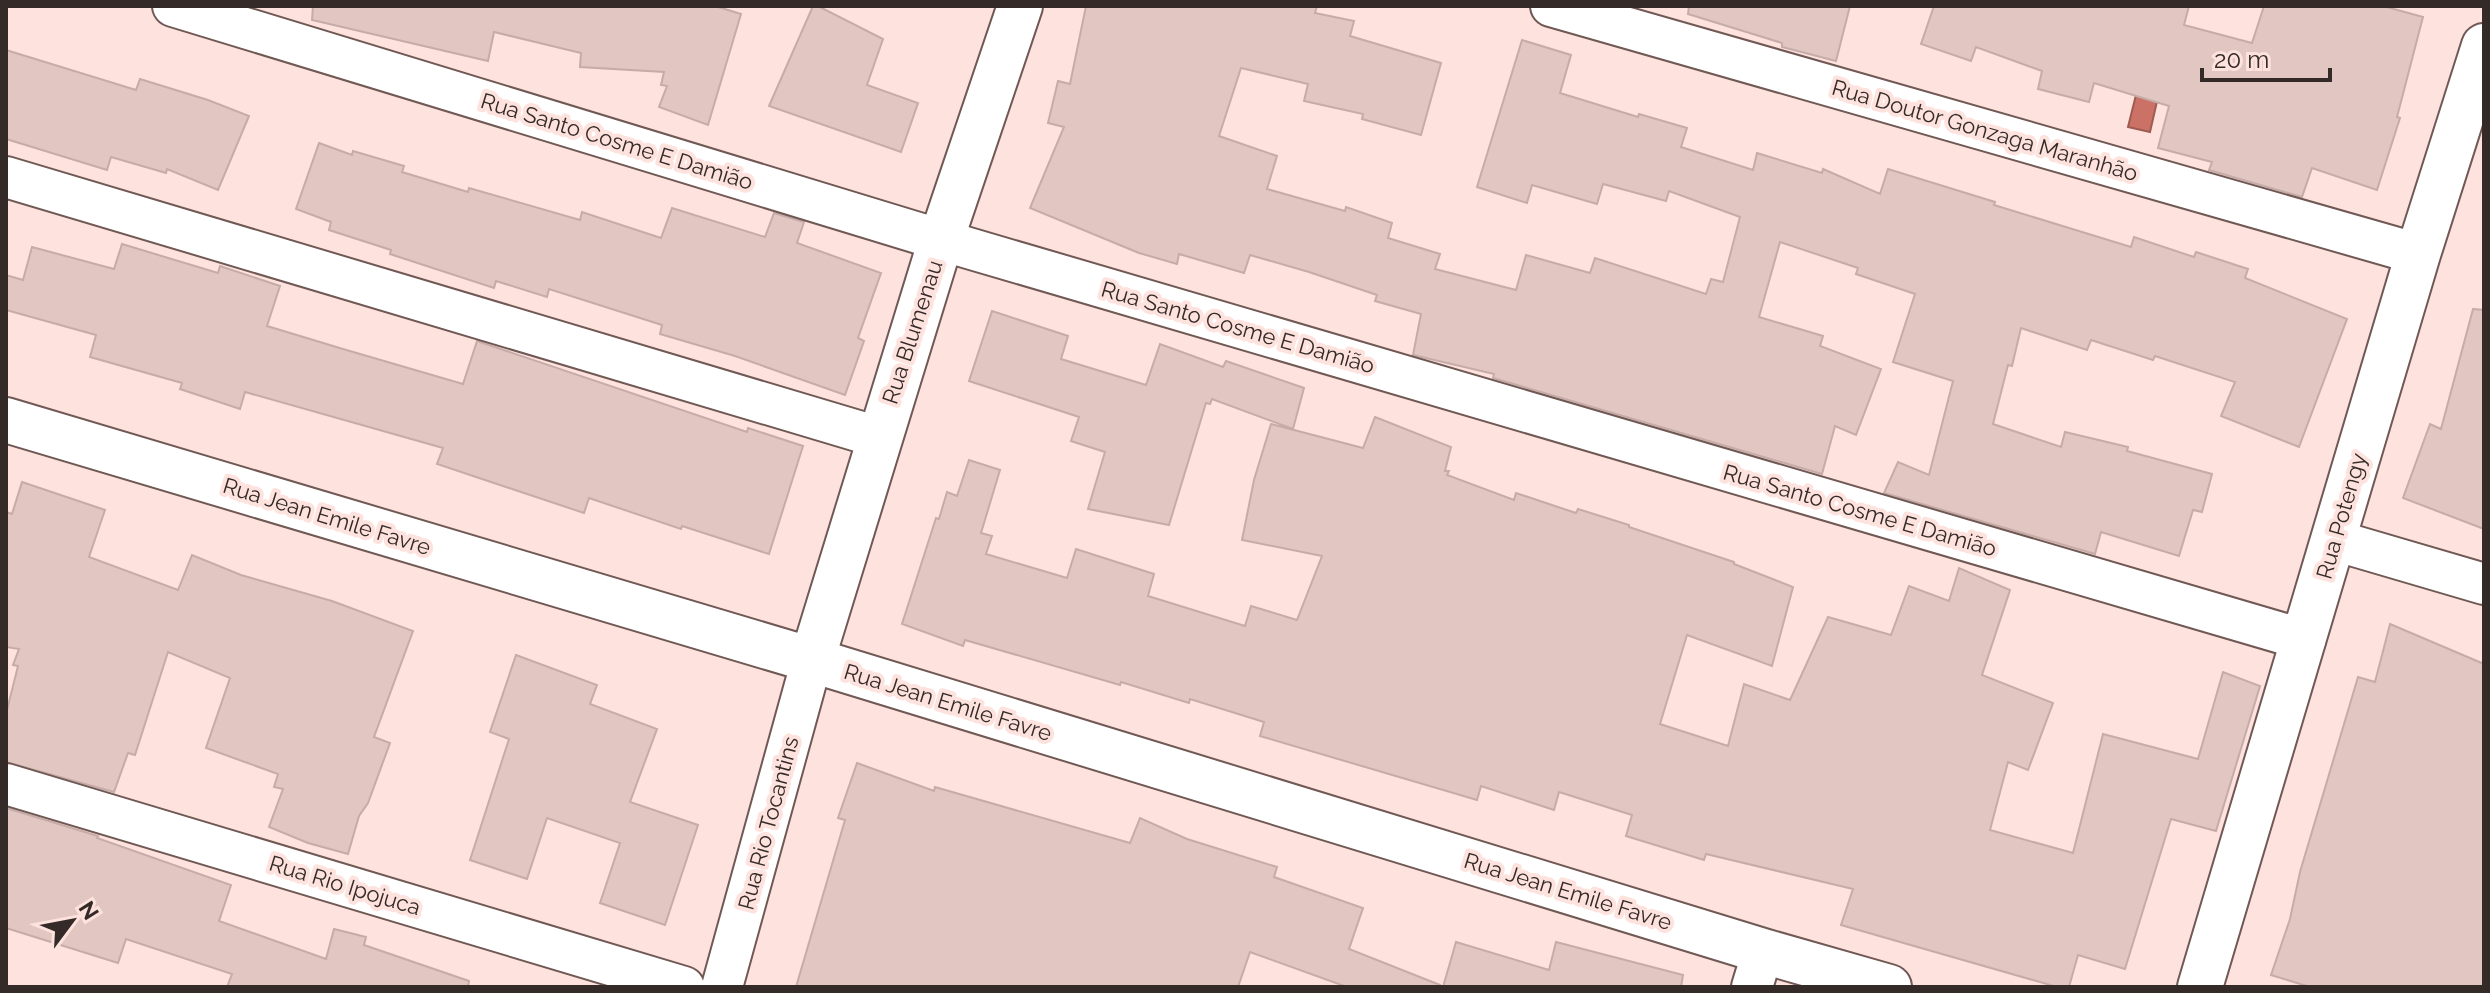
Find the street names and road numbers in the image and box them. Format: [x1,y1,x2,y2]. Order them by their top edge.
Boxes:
street label: Rua Doutor Gonzaga Maranhão [1829,74,2141,186]
street label: Rua Santo Cosme E Damião [478,87,756,195]
street label: Rua Blumenau [877,257,947,407]
street label: Rua Santo Cosme E Damião [1098,275,1378,379]
street label: Rua Potengy [2311,450,2371,582]
street label: Rua Santo Cosme E Damião [1720,458,2000,562]
street label: Rua Jean Emile Favre [220,472,434,560]
street label: Rua Jean Emile Favre [841,658,1055,746]
street label: Rua Rio Tocantins [732,733,804,913]
street label: Rua Jean Emile Favre [1461,847,1675,935]
street label: Rua Rio Ipojuca [266,850,424,920]

